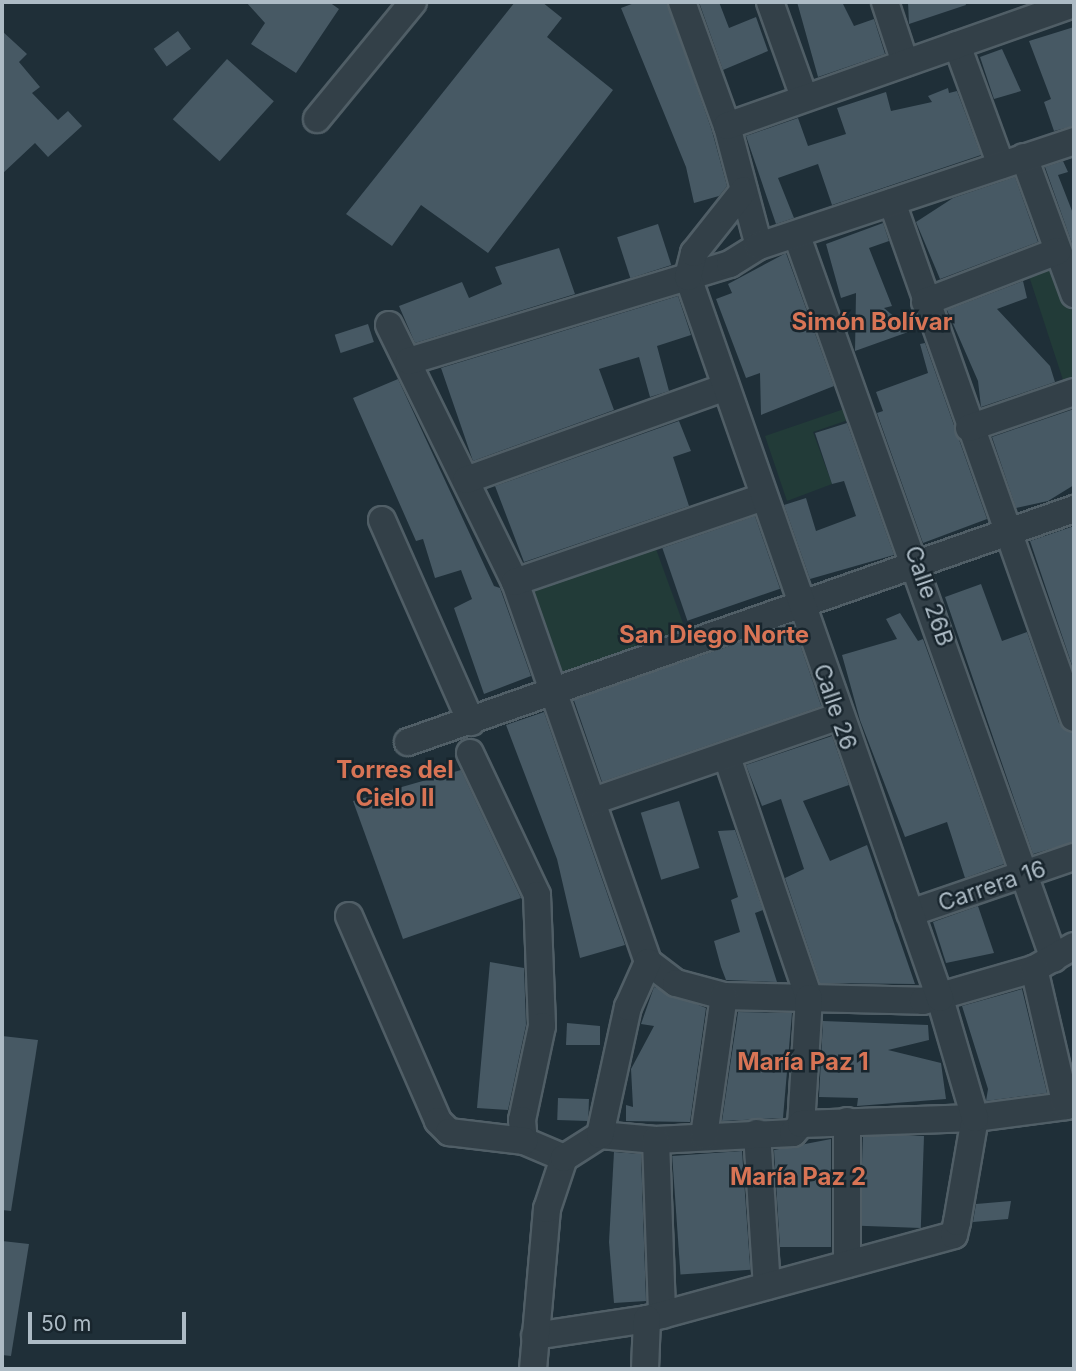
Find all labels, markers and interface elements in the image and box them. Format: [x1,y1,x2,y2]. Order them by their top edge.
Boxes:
district label: Simón Bolívar [792,308,952,336]
street label: Calle 26B [899,542,959,650]
district label: San Diego Norte [619,621,809,649]
street label: Calle 26 [807,660,863,754]
district label: Torres del Cielo II [336,756,454,812]
street label: Carrera 16 [935,855,1049,917]
district label: María Paz 1 [737,1048,869,1076]
district label: María Paz 2 [730,1163,866,1191]
scale bar [32,1298,189,1342]
text: 50 m [41,1311,91,1336]

